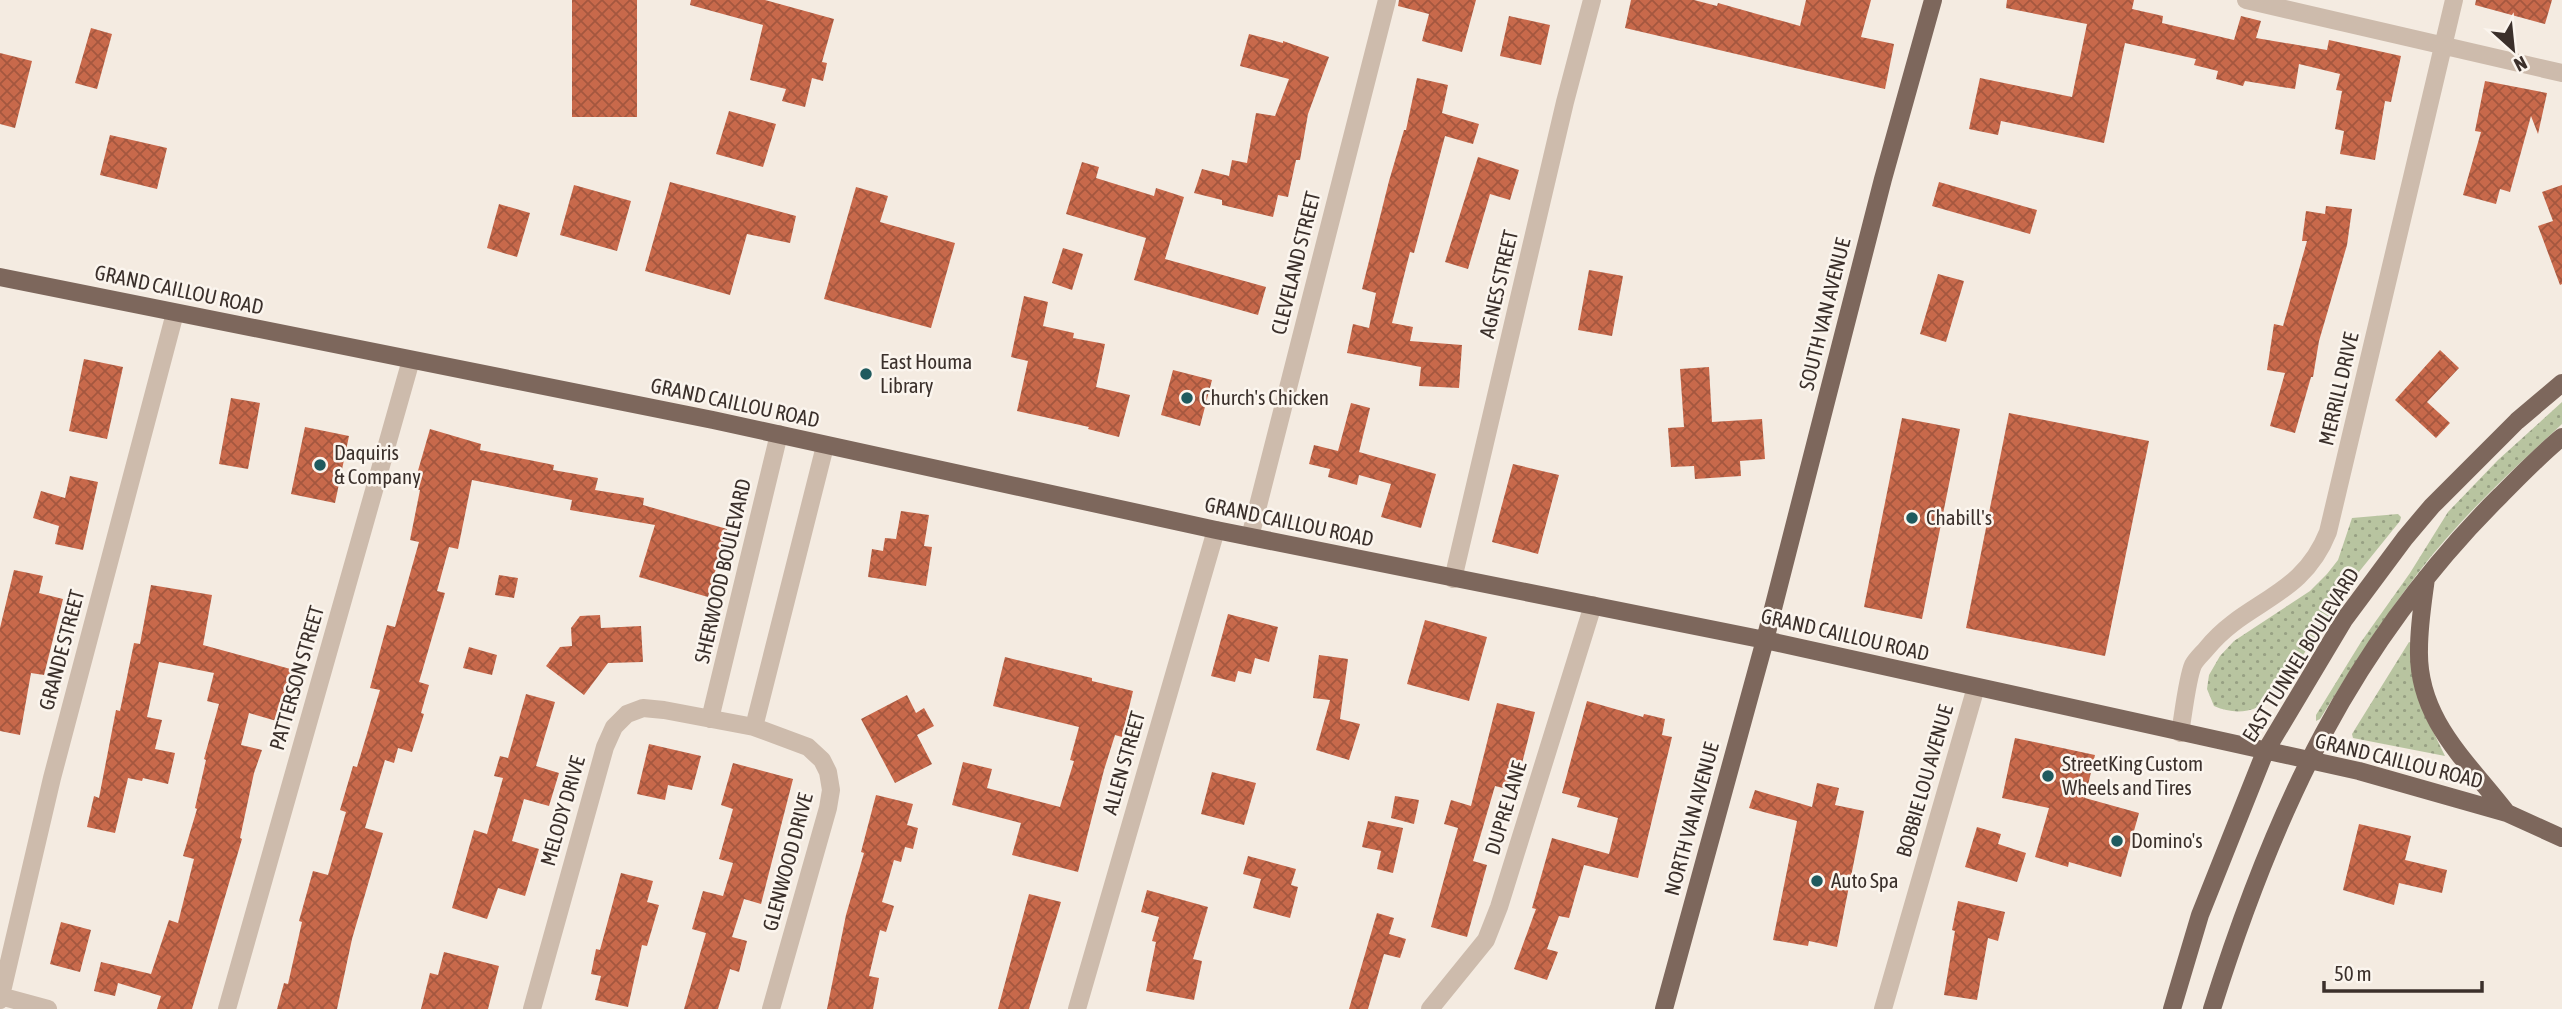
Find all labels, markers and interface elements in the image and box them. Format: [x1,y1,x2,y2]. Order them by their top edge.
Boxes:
north arrow [2478,14,2548,84]
text: N [2511,52,2531,76]
street label: CLEVELAND STREET [1266,189,1324,337]
street label: AGNES STREET [1474,227,1522,340]
street label: SOUTH VAN AVENUE [1794,235,1855,392]
street label: GRAND CAILLOU ROAD [93,259,266,319]
street label: MERRILL DRIVE [2313,330,2363,448]
place label: East Houma Library [880,349,972,397]
marker: East Houma Library [858,366,874,382]
street label: GRAND CAILLOU ROAD [649,372,822,432]
place label: Church's Chicken [1201,385,1329,409]
marker: Church's Chicken [1179,390,1195,406]
place label: Daquiris & Company [334,440,421,488]
marker: Daquiris & Company [312,457,328,473]
street label: SHERWOOD BOULEVARD [689,476,755,665]
street label: GRAND CAILLOU ROAD [1203,491,1376,551]
place label: Chabill's [1926,505,1992,529]
marker: Chabill's [1904,510,1920,526]
street label: EAST TUNNEL BOULEVARD [2237,563,2363,746]
street label: GRANDE STREET [33,587,89,713]
street label: PATTERSON STREET [264,603,328,753]
street label: GRAND CAILLOU ROAD [1759,603,1932,665]
street label: BOBBIE LOU AVENUE [1891,702,1957,860]
street label: ALLEN STREET [1097,708,1149,817]
street label: GRAND CAILLOU ROAD [2313,728,2486,792]
street label: NORTH VAN AVENUE [1659,739,1723,898]
place label: StreetKing Custom Wheels and Tires [2062,751,2203,799]
street label: MELODY DRIVE [535,753,589,868]
street label: DUPRE LANE [1479,758,1531,857]
marker: StreetKing Custom Wheels and Tires [2040,768,2056,784]
street label: GLENWOOD DRIVE [757,790,817,933]
place label: Domino's [2131,828,2203,852]
marker: Domino's [2109,833,2125,849]
place label: Auto Spa [1831,868,1899,892]
marker: Auto Spa [1809,873,1825,889]
scale bar [2324,950,2482,994]
text: 50 m [2334,961,2372,985]

